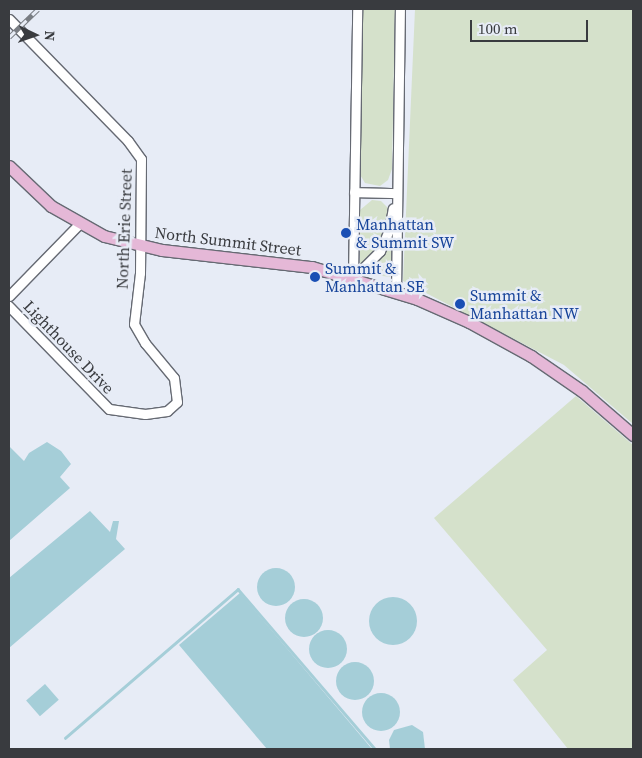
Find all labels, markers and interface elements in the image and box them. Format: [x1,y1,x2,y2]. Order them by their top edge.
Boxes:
north arrow [10,10,60,60]
scale bar [472,10,590,42]
text: 100 m [478,18,518,39]
text: N [40,30,60,41]
street label: North Erie Street [112,169,136,289]
place label: Manhattan & Summit SW [356,214,454,252]
street label: North Summit Street [154,223,302,259]
marker: Manhattan & Summit SW [340,227,352,239]
place label: Summit & Manhattan SE [325,258,424,296]
marker: Summit & Manhattan SE [309,271,321,283]
place label: Summit & Manhattan NW [470,285,579,323]
street label: Lighthouse Drive [20,296,118,398]
marker: Summit & Manhattan NW [454,298,466,310]

